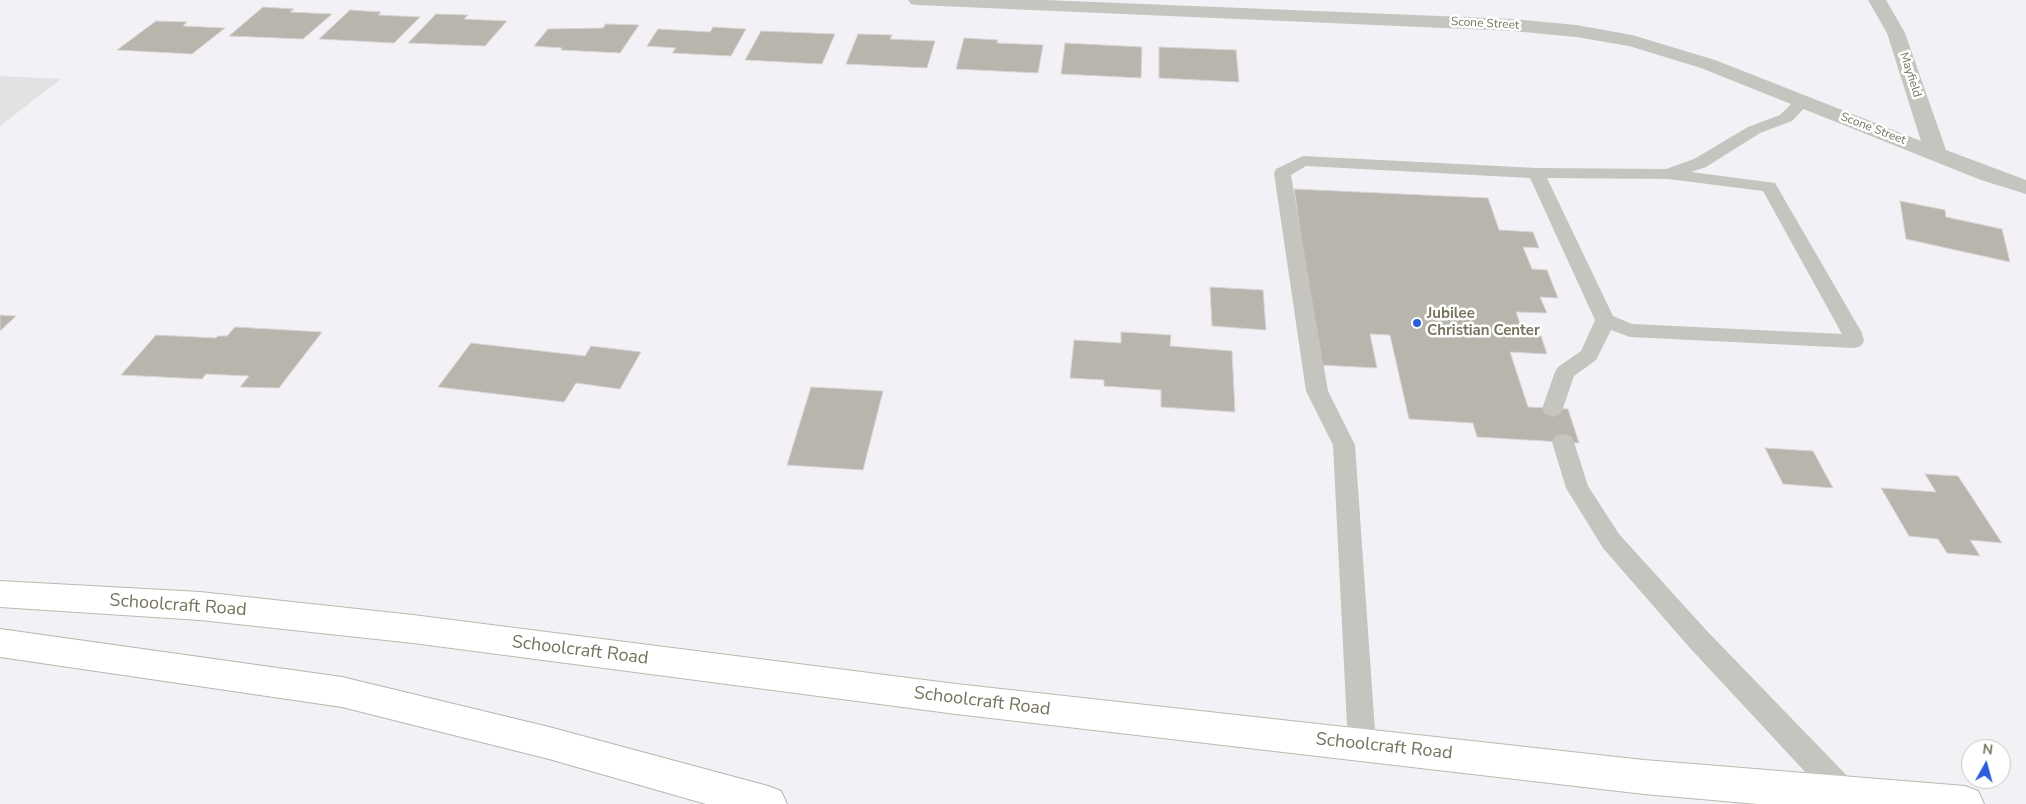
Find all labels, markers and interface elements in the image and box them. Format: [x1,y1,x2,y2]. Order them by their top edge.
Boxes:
street label: Scone Street [1450,15,1520,33]
street label: Mayfield [1896,51,1924,99]
street label: Scone Street [1838,110,1908,148]
place label: Jubilee Christian Center [1427,305,1540,340]
marker: Jubilee Christian Center [1411,317,1423,329]
street label: Schoolcraft Road [109,590,247,622]
street label: Schoolcraft Road [510,632,650,670]
street label: Schoolcraft Road [912,683,1052,721]
street label: Schoolcraft Road [1315,729,1453,765]
north arrow [1961,739,2011,789]
text: N [1981,740,1994,760]

